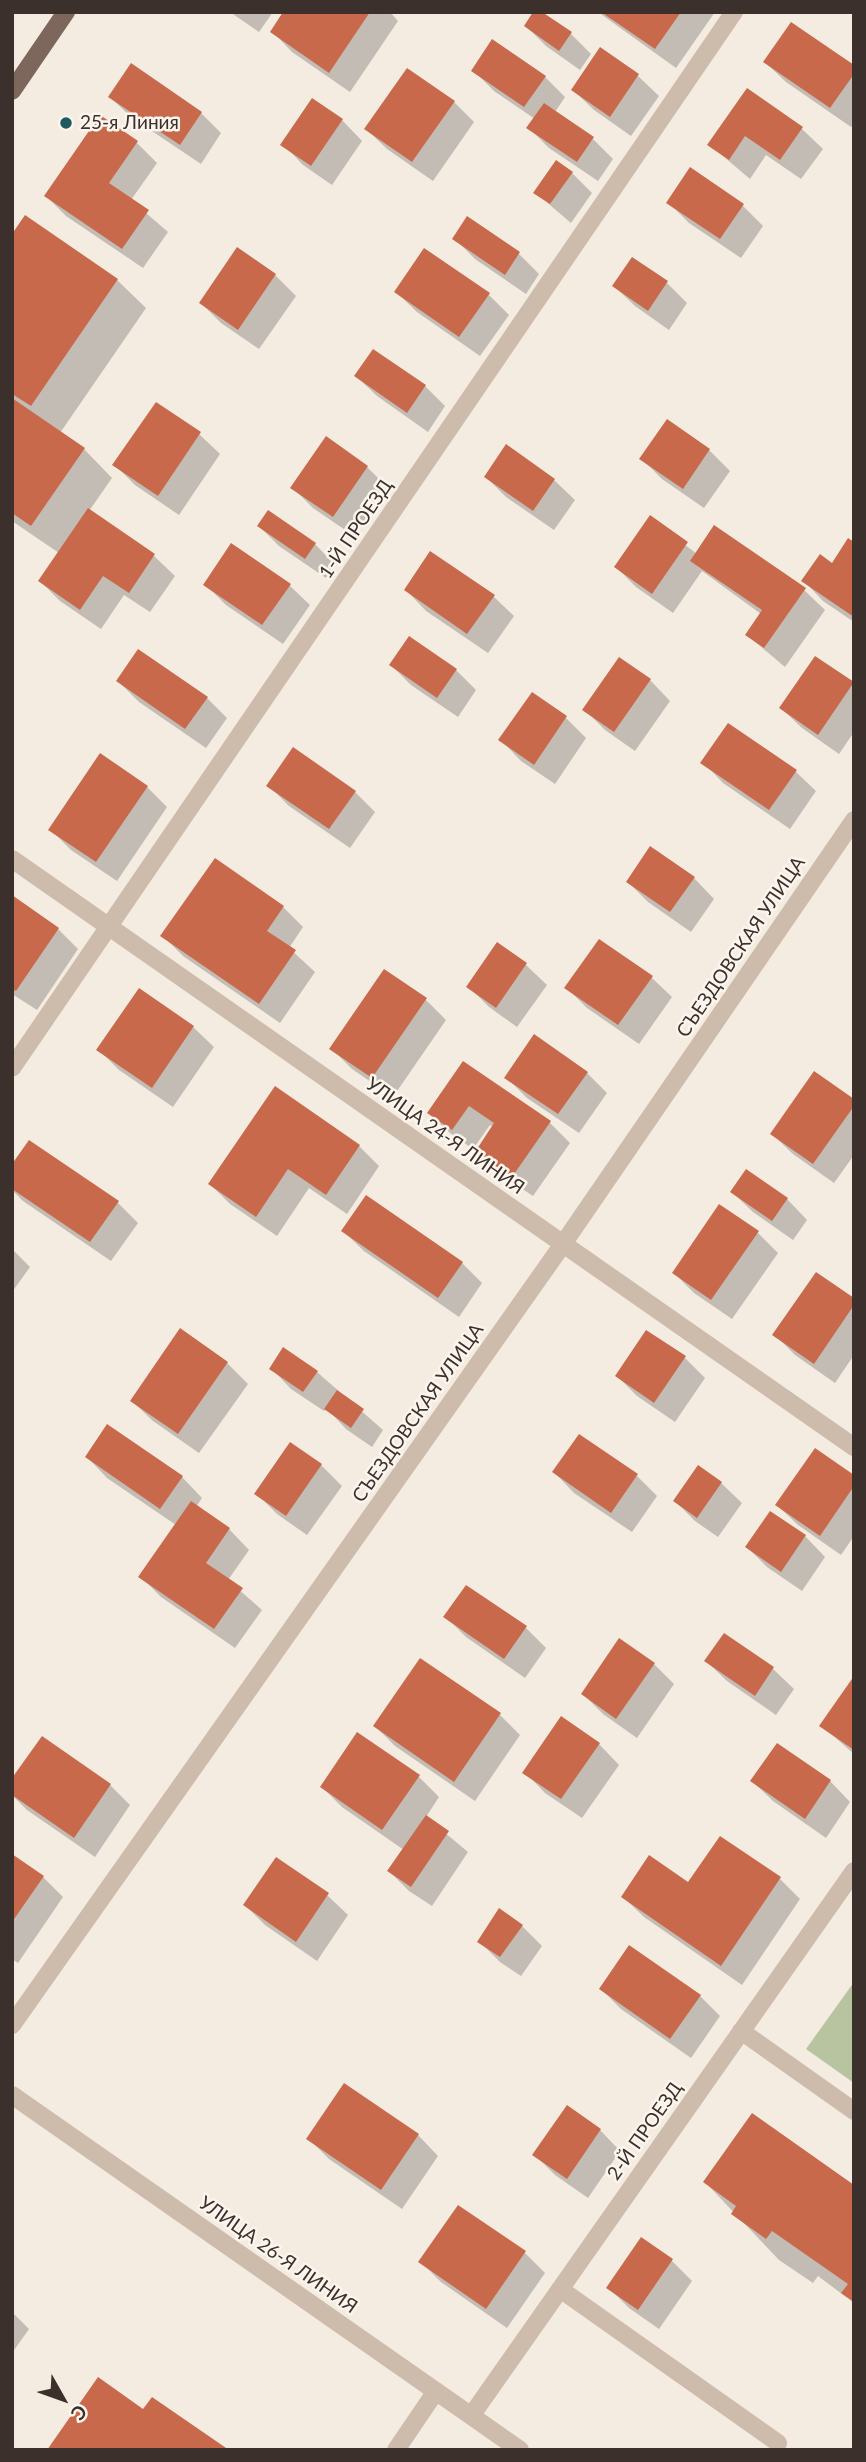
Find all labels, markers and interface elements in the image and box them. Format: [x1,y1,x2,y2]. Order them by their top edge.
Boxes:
place label: 25-я Линия [80,112,179,134]
marker: 25-я Линия [58,115,74,131]
street label: 1-Й ПРОЕЗД [314,475,398,583]
street label: СЪЕЗДОВСКАЯ УЛИЦА [672,852,810,1042]
street label: УЛИЦА 24-Я ЛИНИЯ [361,1073,529,1199]
street label: СЪЕЗДОВСКАЯ УЛИЦА [348,1319,488,1507]
street label: 2-Й ПРОЕЗД [603,2077,687,2185]
street label: УЛИЦА 26-Я ЛИНИЯ [194,2192,362,2318]
north arrow [28,2364,98,2434]
text: С [67,2401,92,2425]

